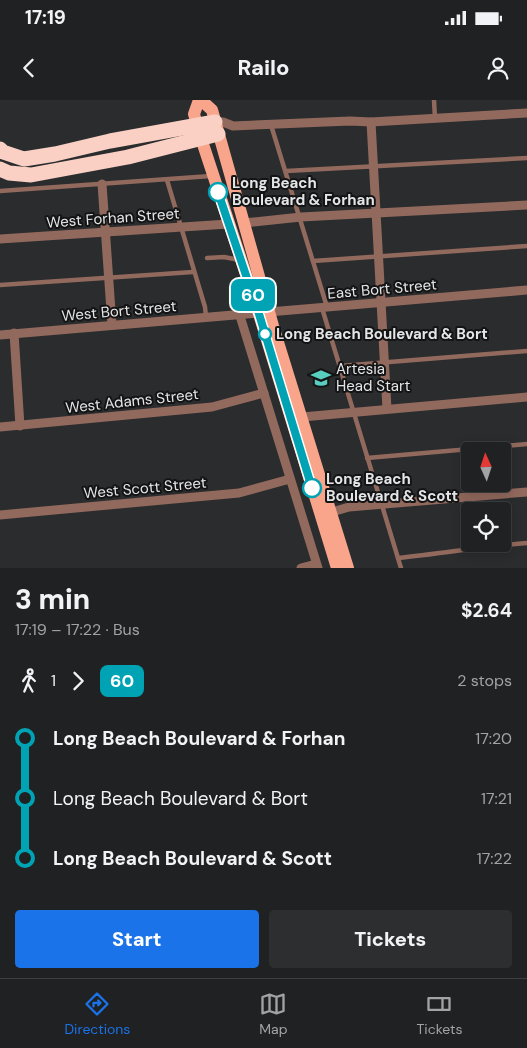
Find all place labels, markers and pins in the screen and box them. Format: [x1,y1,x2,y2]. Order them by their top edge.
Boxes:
place label: Long Beach Boulevard & Forhan [232,173,375,210]
marker: Long Beach Boulevard & Forhan [208,182,228,202]
place label: Long Beach Boulevard & Bort [276,324,488,344]
marker: Long Beach Boulevard & Bort [258,327,272,341]
place label: Artesia Head Start [336,359,411,396]
school or university icon: Artesia Head Start [310,367,332,389]
place label: Long Beach Boulevard & Scott [326,469,458,506]
marker: Long Beach Boulevard & Scott [302,478,322,498]

